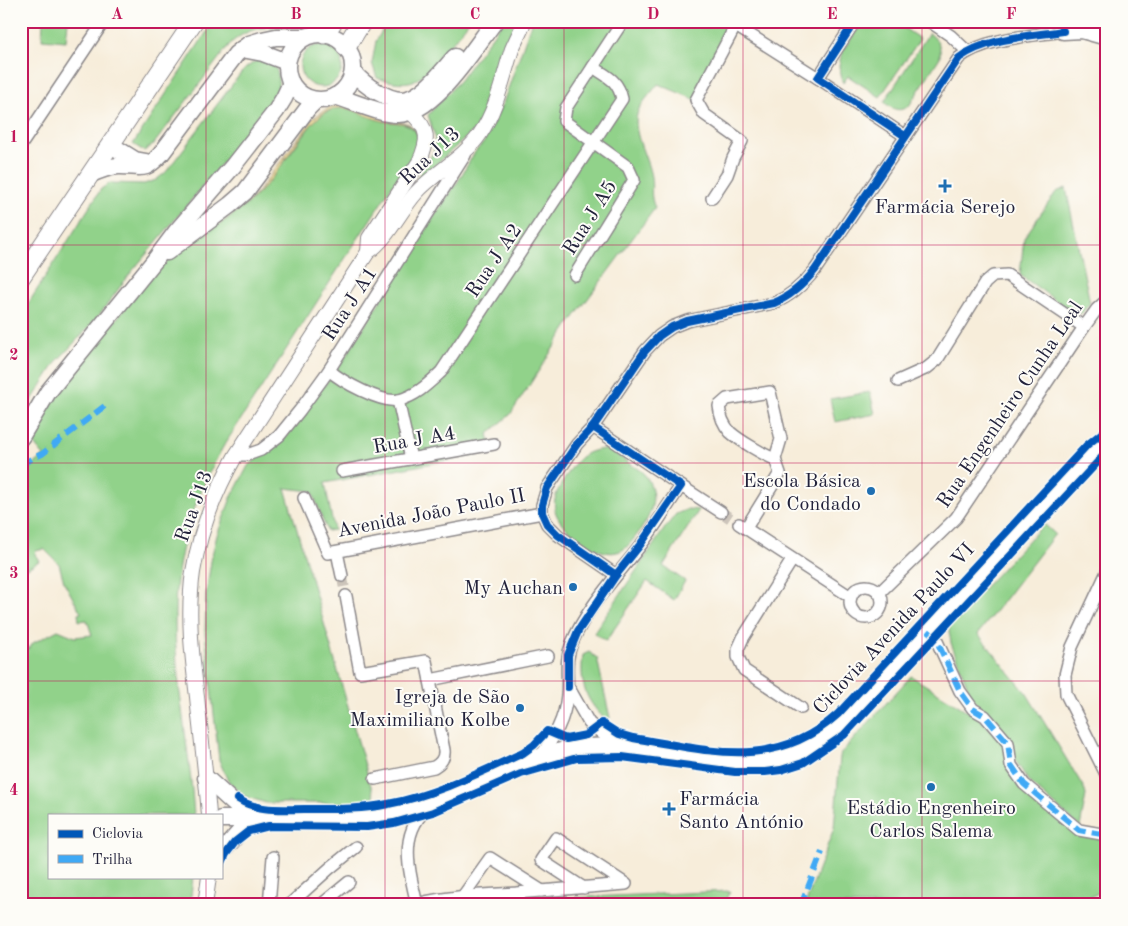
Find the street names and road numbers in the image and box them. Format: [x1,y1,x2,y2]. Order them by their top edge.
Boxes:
street label: Rua J13 [396,124,464,189]
street label: Rua J A5 [560,177,621,259]
street label: Rua J A2 [463,221,526,301]
street label: Rua J A1 [319,264,382,345]
street label: Rua Engenheiro Cunha Leal [934,298,1087,512]
street label: Rua J A4 [371,424,457,458]
street label: Rua J13 [173,468,217,545]
street label: Avenida João Paulo II [336,486,527,542]
street label: Ciclovia Avenida Paulo VI [810,540,979,719]

